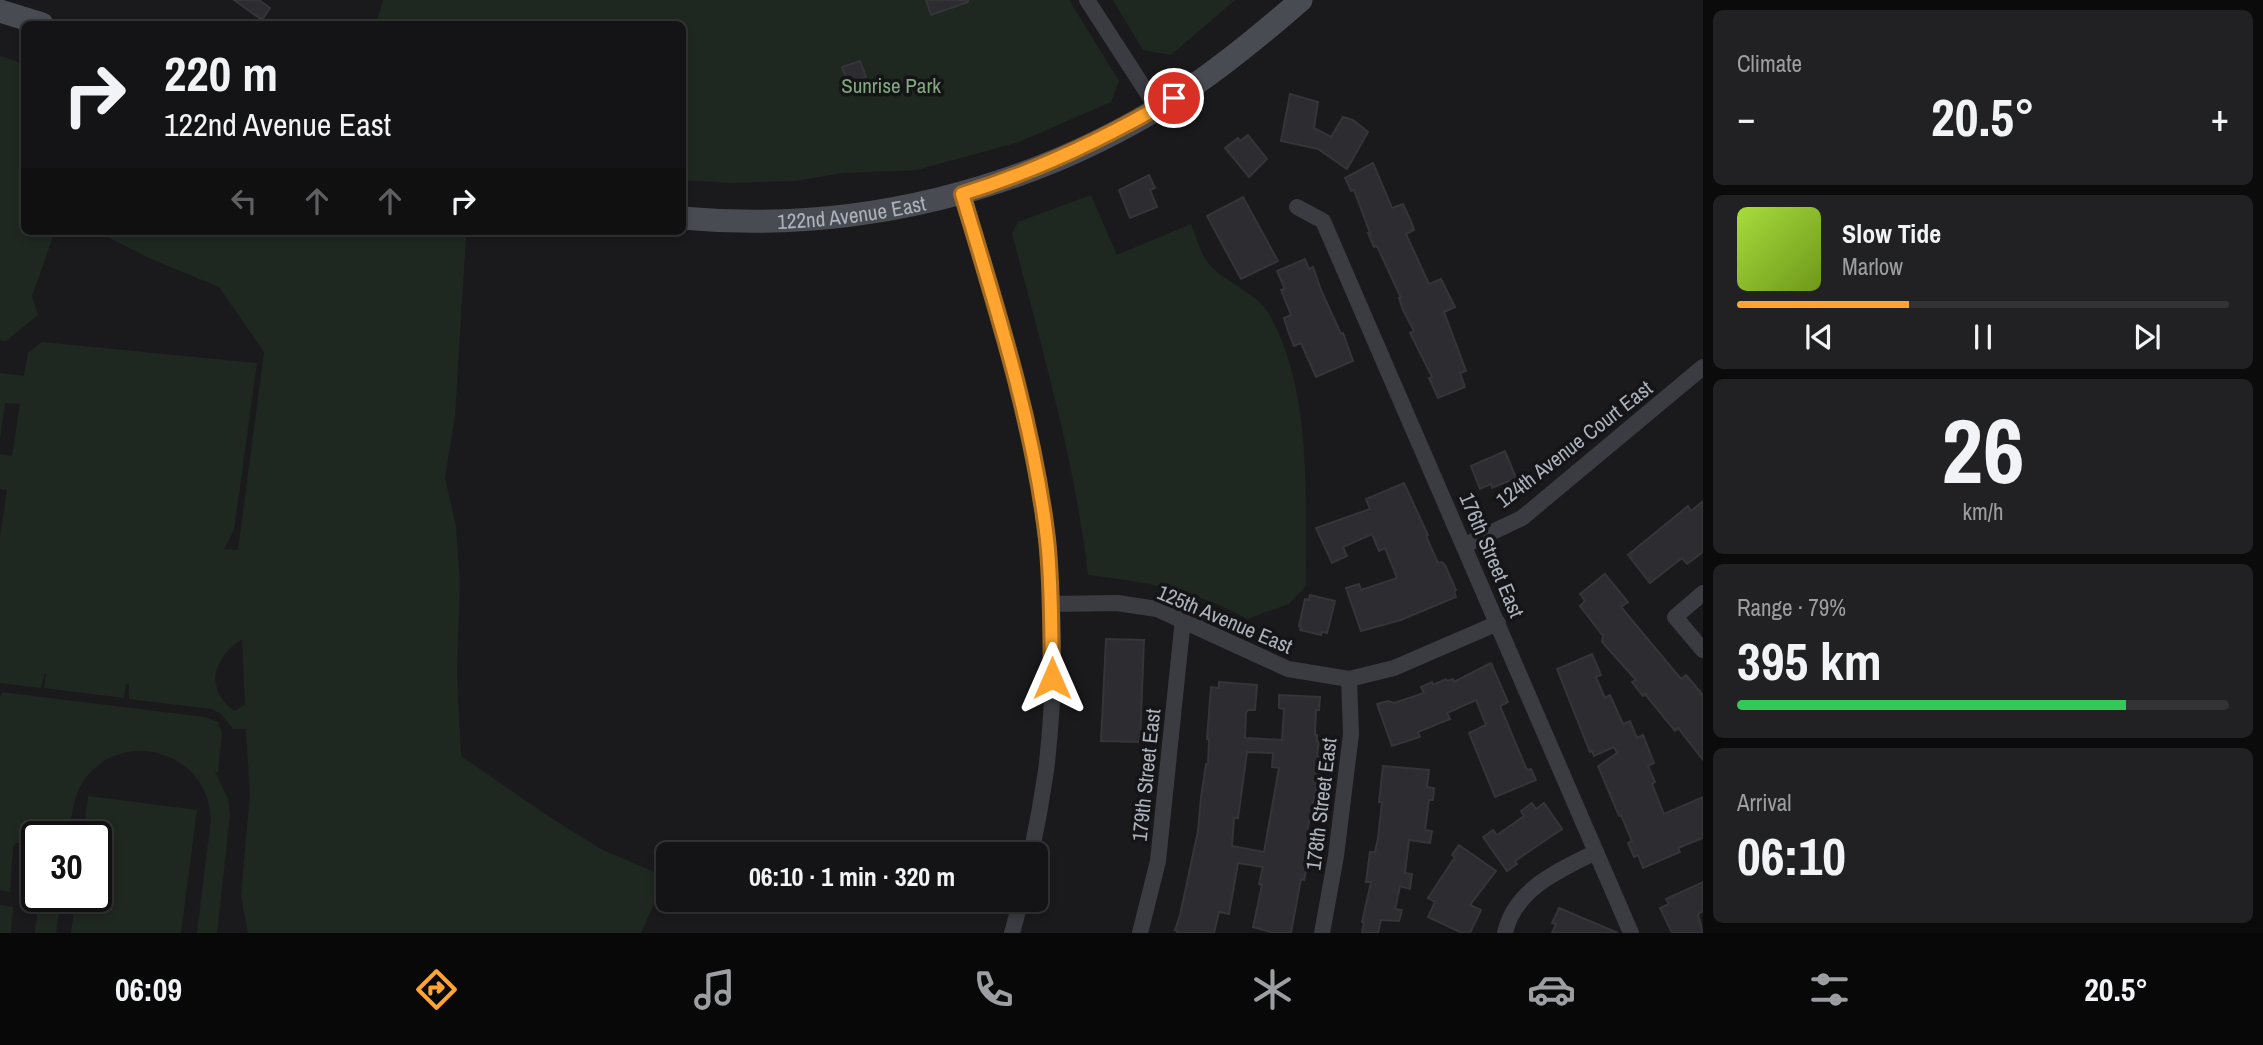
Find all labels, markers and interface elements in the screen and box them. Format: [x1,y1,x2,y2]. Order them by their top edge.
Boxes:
text: 220 m [164,40,278,106]
text: Climate [1737,48,1802,79]
icon: right [49,49,140,140]
pin [1144,68,1204,128]
park label: Sunrise Park [841,71,941,100]
icon: arrive [1155,79,1193,117]
text: 20.5° [1931,82,2035,152]
text: − [1737,92,1755,143]
text: + [2211,92,2229,143]
text: 122nd Avenue East [164,103,391,146]
icon: left [225,182,263,220]
icon: ahead [298,182,336,220]
icon: ahead [371,182,409,220]
icon: right [444,182,482,220]
street label: 122nd Avenue East [777,188,928,235]
text: Slow Tide [1842,216,1941,251]
text: Marlow [1842,251,1903,282]
icon: previous [1800,318,1838,356]
icon: pause [1964,318,2002,356]
icon: next [2128,318,2166,356]
street label: 124th Avenue Court East [1490,374,1658,514]
text: 26 [1942,389,2025,511]
street label: 176th Street East [1453,488,1531,622]
text: km/h [1963,496,2003,527]
street label: 125th Avenue East [1153,577,1297,661]
text: Range · 79% [1737,592,1846,623]
text: 395 km [1737,626,1882,696]
position arrow [1015,641,1089,715]
street label: 179th Street East [1125,707,1167,843]
street label: 178th Street East [1298,736,1344,872]
text: Arrival [1737,787,1792,818]
speed limit sign: 30 [21,821,112,912]
text: 06:10 [1737,821,1846,891]
text: 06:10 · 1 min · 320 m [749,859,955,894]
icon: directions [412,965,461,1014]
icon: music [690,965,739,1014]
icon: phone [969,965,1018,1014]
icon: climate [1248,965,1297,1014]
icon: car [1527,965,1576,1014]
icon: filters [1805,965,1854,1014]
text: 06:09 [115,968,182,1011]
text: 20.5° [2084,968,2148,1011]

